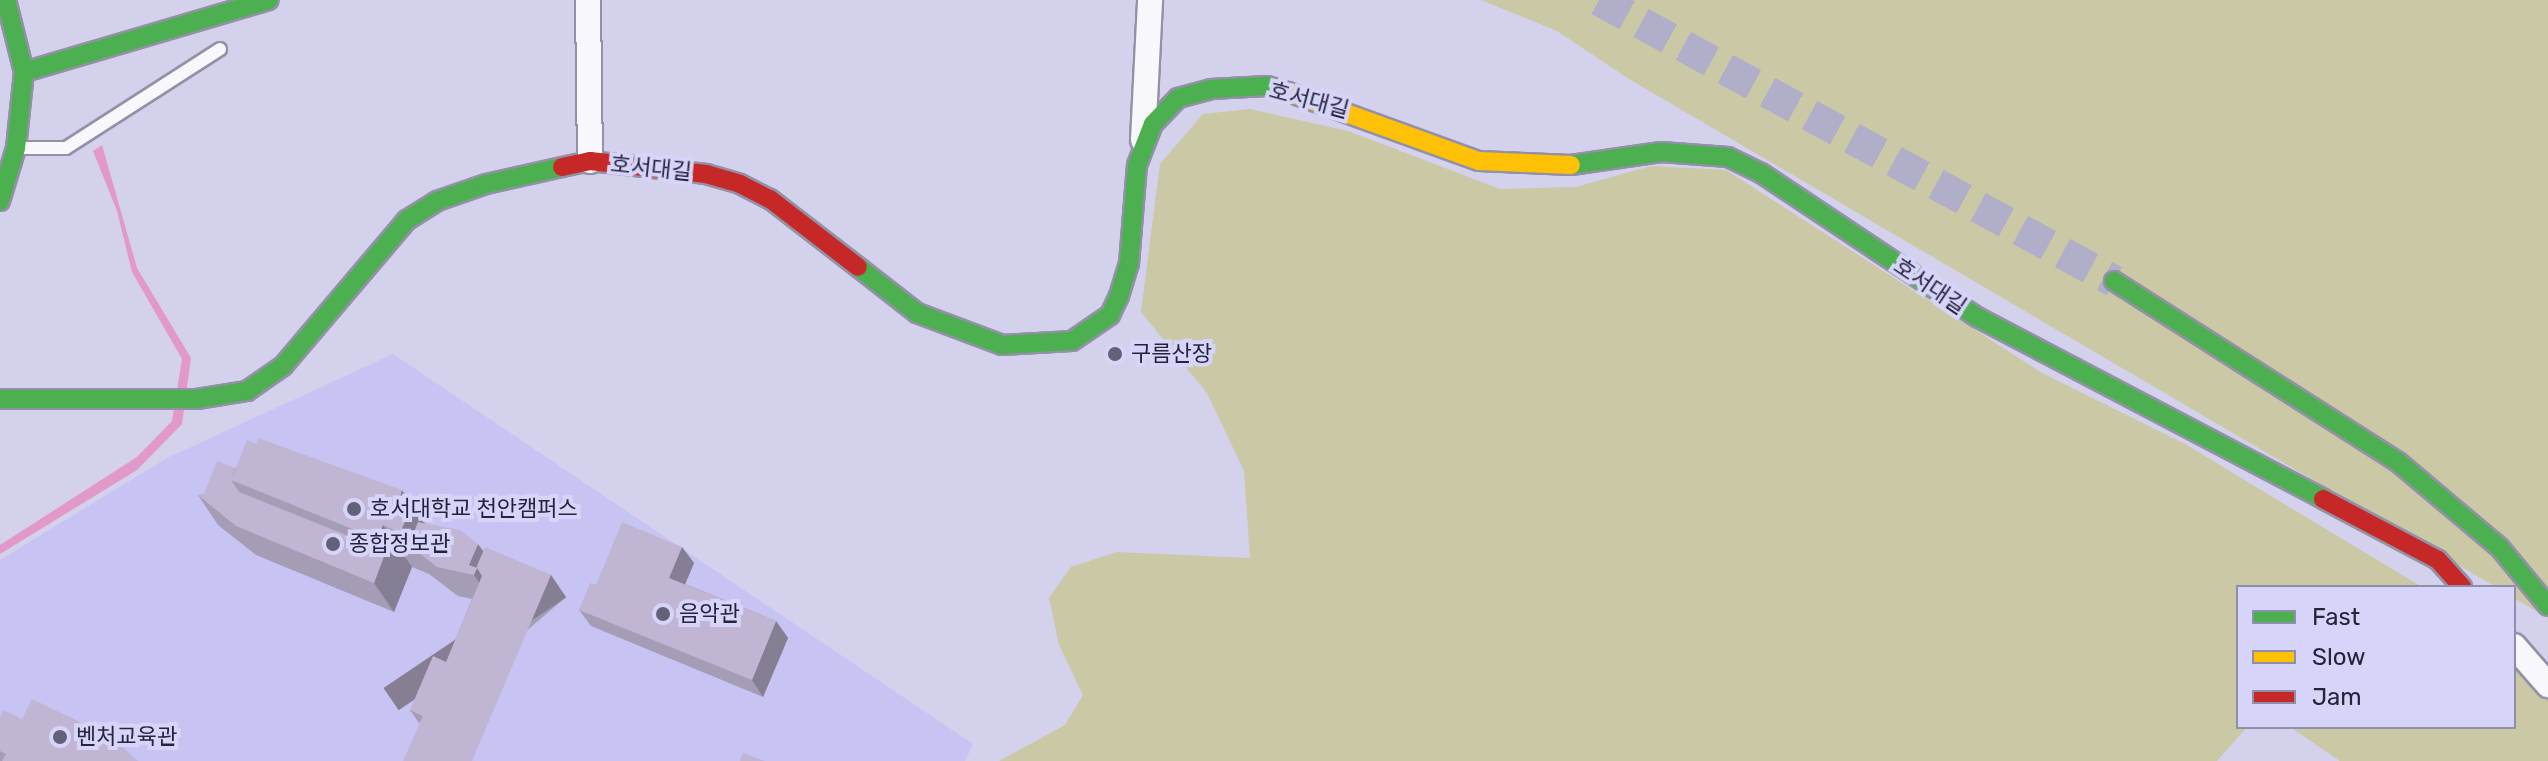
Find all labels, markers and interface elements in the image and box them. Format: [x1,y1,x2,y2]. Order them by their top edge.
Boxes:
street label: 호서대길 [1266,77,1352,123]
street label: 호서대길 [609,151,693,185]
street label: 호서대길 [1889,252,1971,320]
place label: 구름산장 [1131,341,1212,367]
marker: 구름산장 [1106,345,1124,363]
place label: 호서대학교 천안캠퍼스 [370,496,578,522]
marker: 호서대학교 천안캠퍼스 [345,500,363,518]
place label: 종합정보관 [349,531,450,557]
marker: 종합정보관 [324,535,342,553]
legend [2236,585,2516,729]
place label: 음악관 [679,601,740,627]
text: Fast [2312,603,2360,631]
marker: 음악관 [654,605,672,623]
text: Slow [2312,643,2365,671]
text: Jam [2312,683,2362,711]
place label: 벤처교육관 [76,724,177,750]
marker: 벤처교육관 [51,728,69,746]

